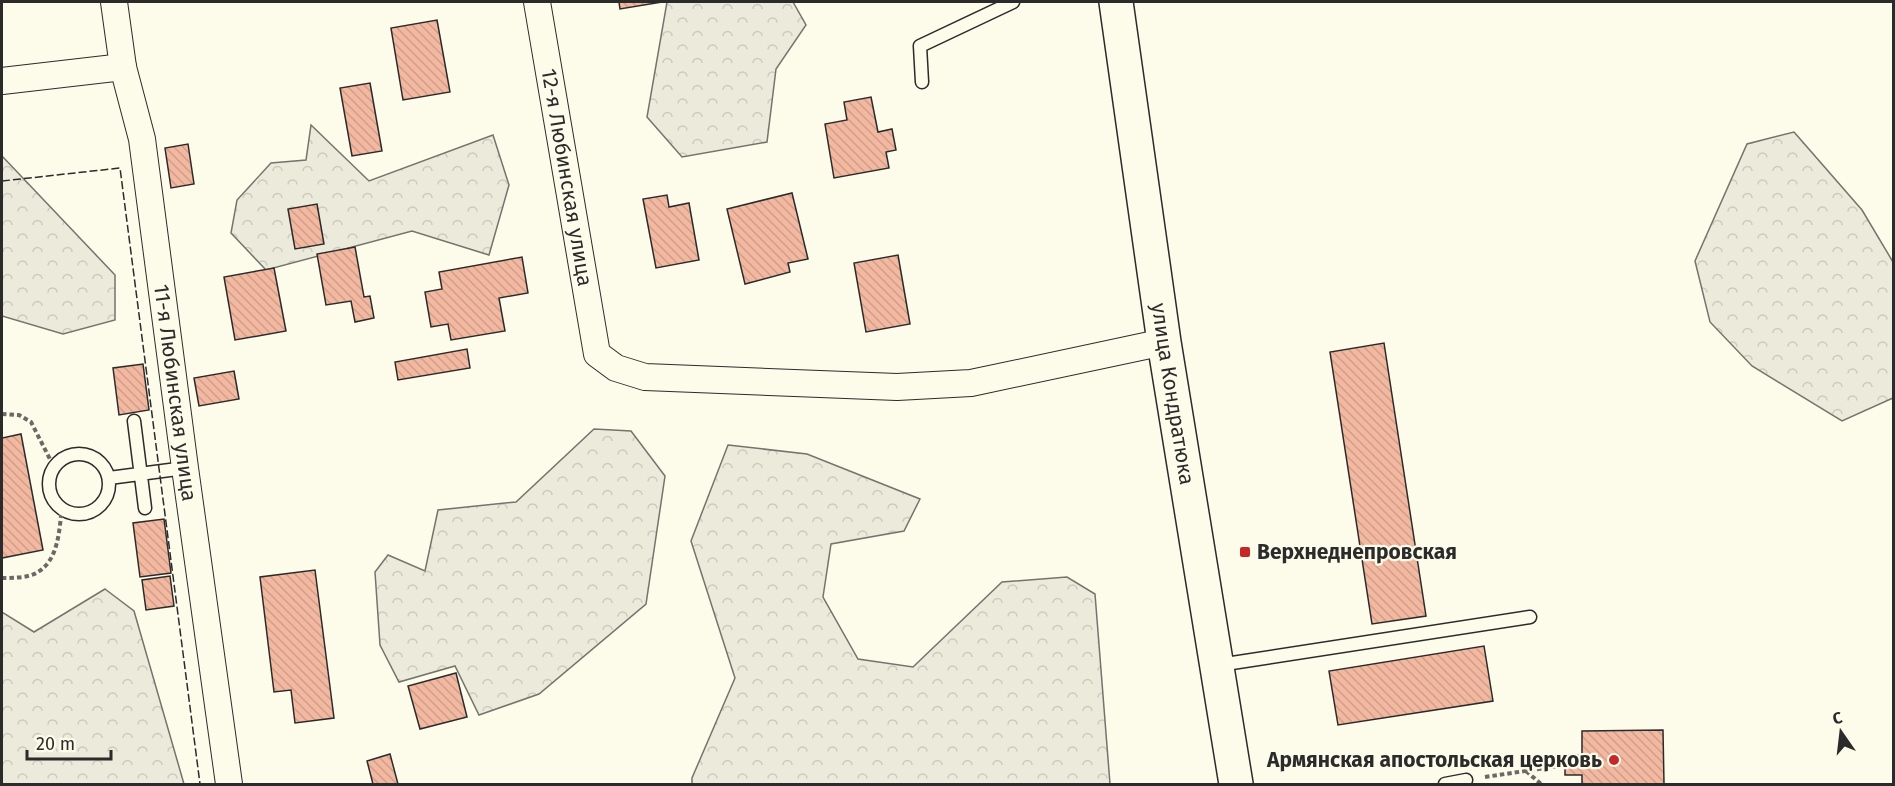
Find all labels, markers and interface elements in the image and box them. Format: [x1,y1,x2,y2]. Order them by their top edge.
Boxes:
street label: 12-я Любинская улица [536,67,598,288]
street label: 11-я Любинская улица [148,283,202,503]
street label: улица Кондратюка [1146,301,1200,487]
place label: Верхнеднепровская [1257,539,1457,565]
marker: Верхнеднепровская [1238,545,1252,559]
north arrow [1811,702,1871,762]
text: С [1831,707,1845,728]
scale bar [27,723,111,761]
text: 20 m [36,733,75,755]
place label: Армянская апостольская церковь [1266,747,1602,773]
marker: Армянская апостольская церковь [1607,753,1621,767]

